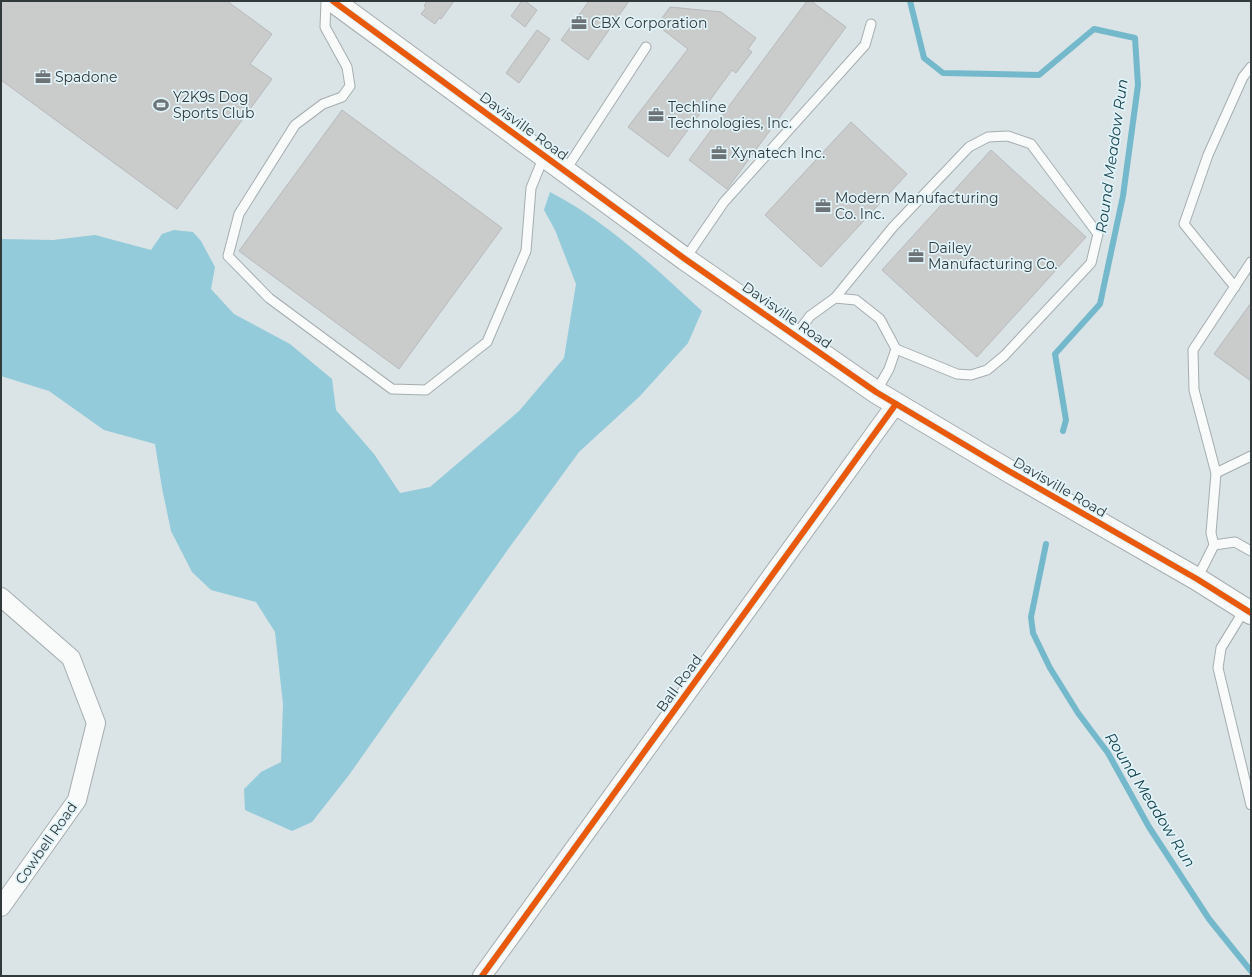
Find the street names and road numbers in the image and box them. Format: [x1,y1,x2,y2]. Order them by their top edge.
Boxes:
street label: Davisville Road [476,88,572,164]
street label: Davisville Road [739,277,835,353]
street label: Davisville Road [1010,453,1110,521]
street label: Ball Road [652,651,706,715]
street label: Cowbell Road [11,798,81,888]

